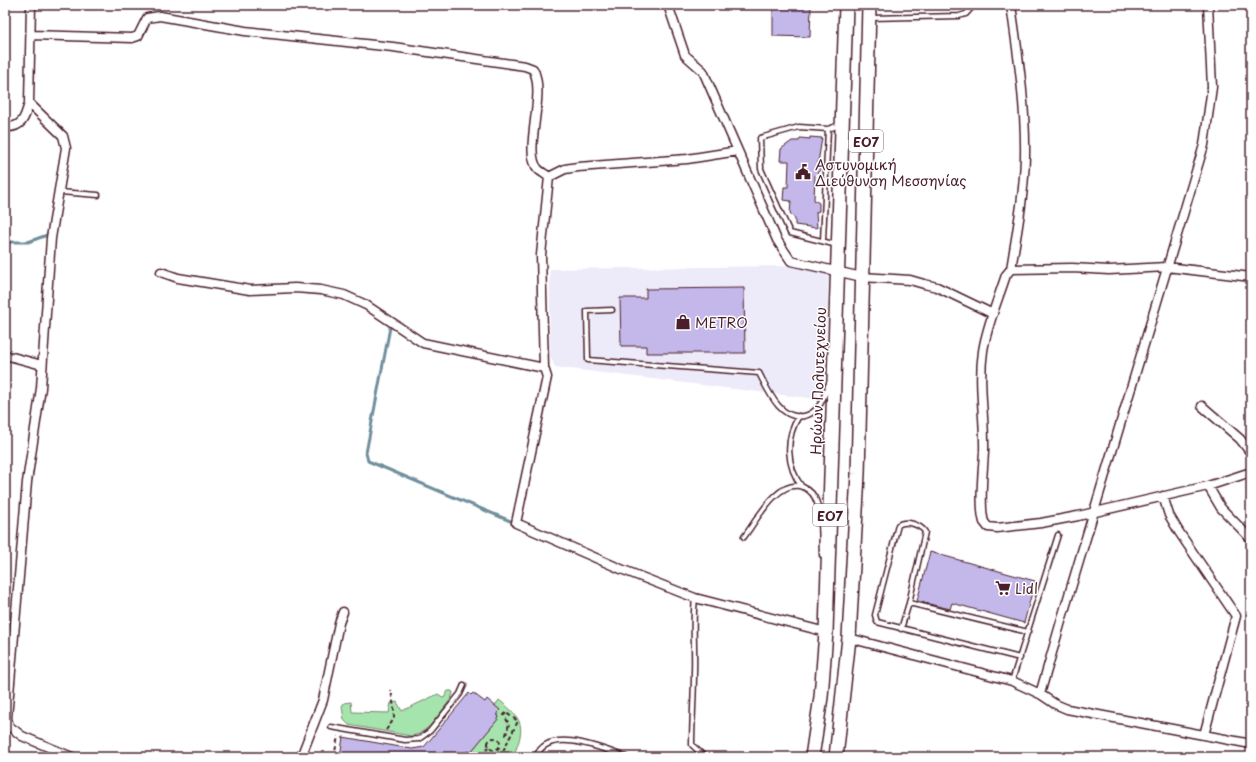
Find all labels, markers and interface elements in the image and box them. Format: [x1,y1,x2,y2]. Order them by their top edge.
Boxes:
road number: ΕΟ7 [849,130,883,152]
place label: Αστυνομική Διεύθυνση Μεσσηνίας [815,154,966,191]
public building icon: Αστυνομική Διεύθυνση Μεσσηνίας [794,163,812,181]
street label: Ηρώων Πολυτεχνείου [805,307,831,455]
place label: METRO [695,312,748,333]
shop icon: METRO [674,313,692,331]
road number: ΕΟ7 [813,504,847,526]
place label: Lidl [1015,578,1038,599]
supermarket icon: Lidl [994,579,1012,597]

